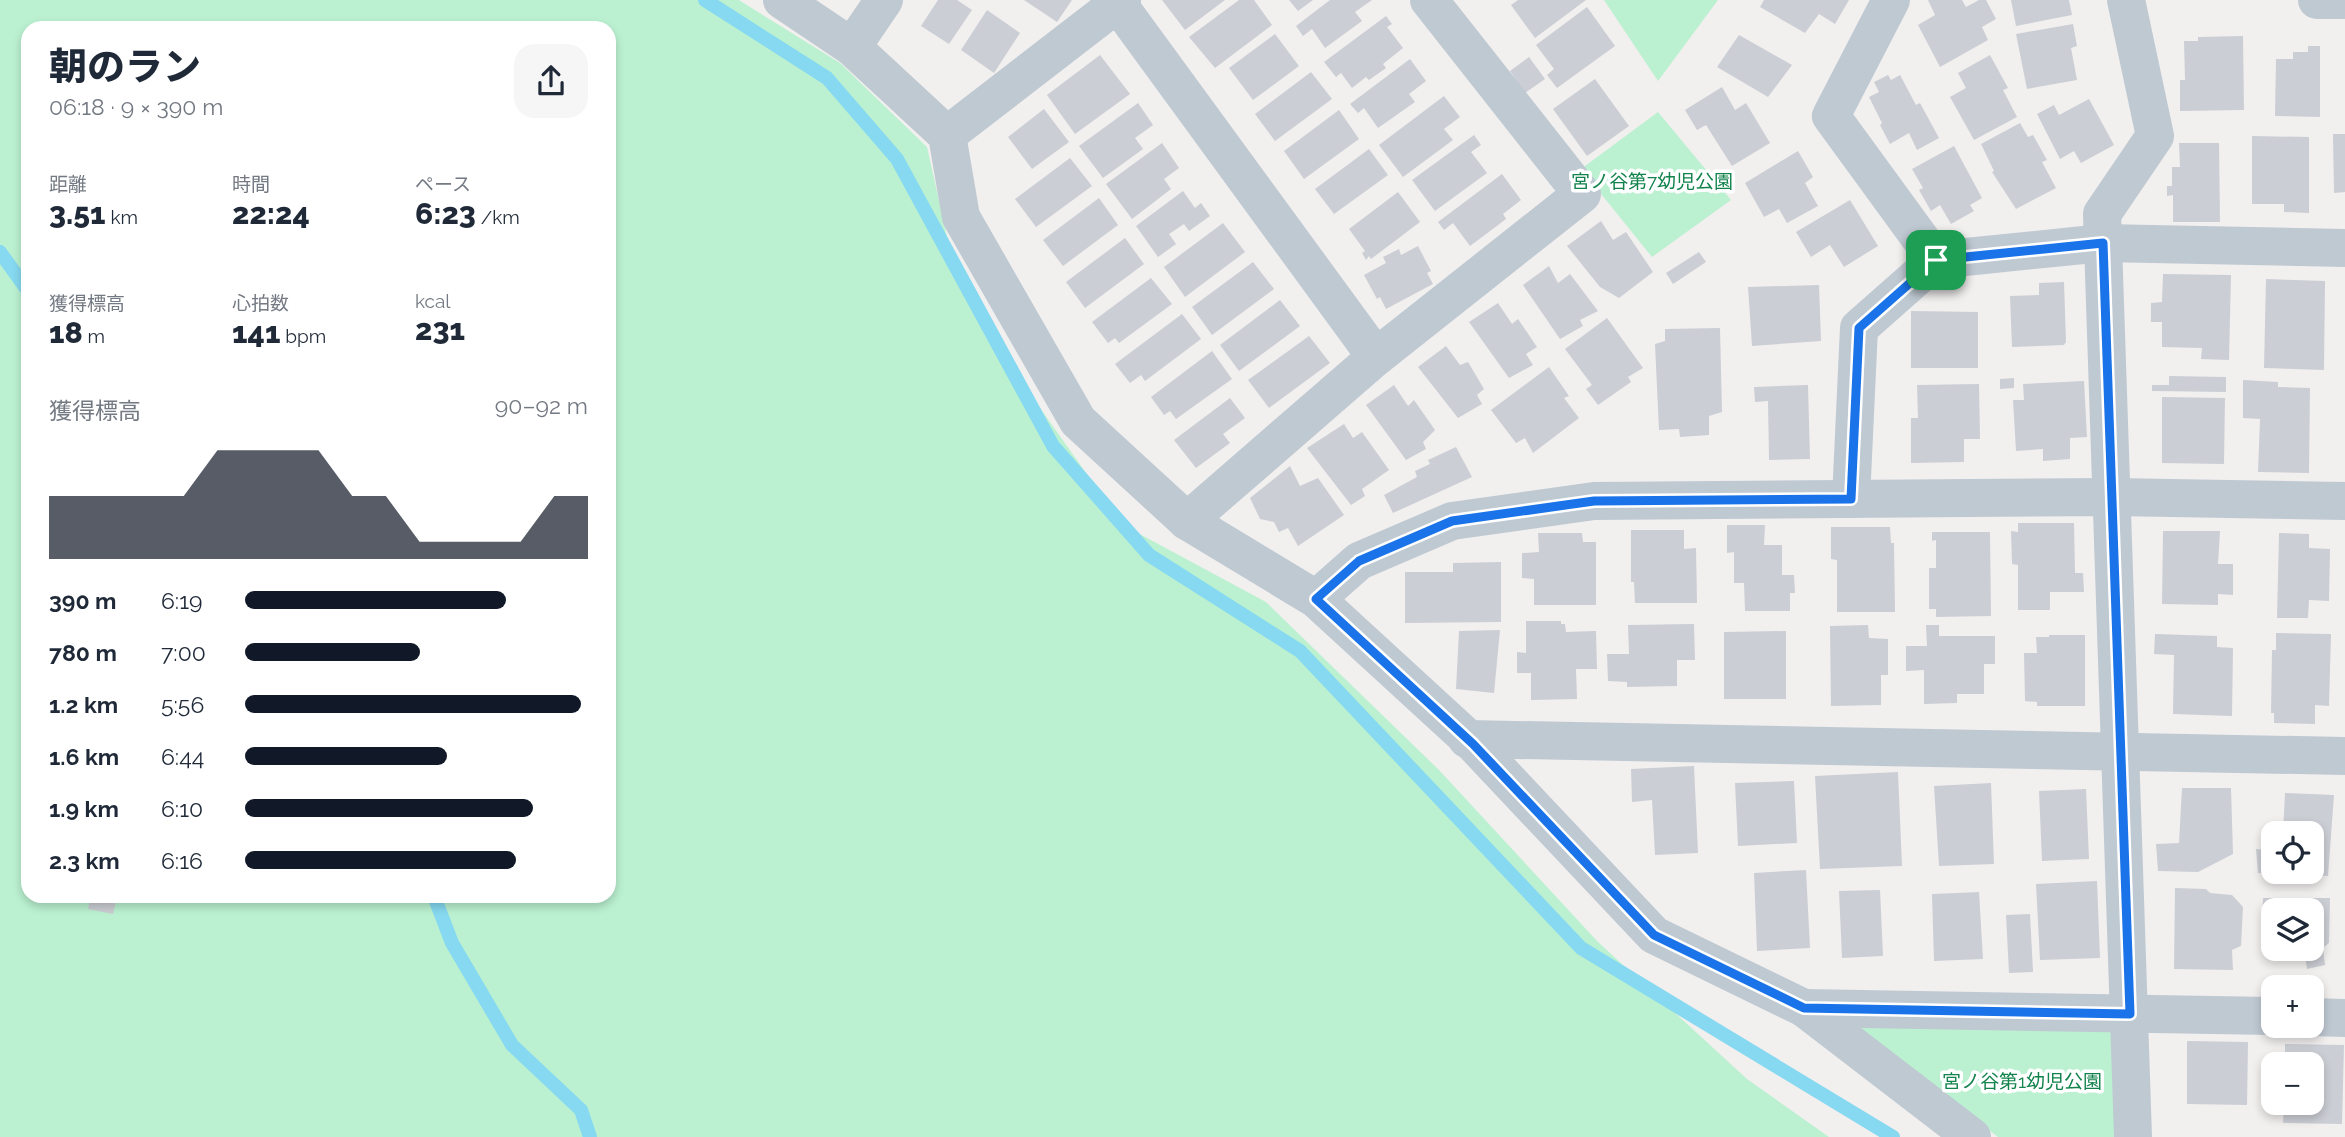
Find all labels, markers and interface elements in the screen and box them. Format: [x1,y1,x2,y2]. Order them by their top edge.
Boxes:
text: 朝のラン [49,44,201,89]
button: share [514,44,588,118]
text: 06:18 · 9 × 390 m [49,93,223,120]
park label: 宮ノ谷第7幼児公園 [1571,170,1733,192]
text: 距離 [49,173,87,195]
text: 時間 [232,173,270,195]
text: ペース [415,173,471,195]
text: 3.51 [49,196,106,231]
text: 22:24 [232,196,310,231]
text: 6:23 [415,196,476,231]
text: km [106,206,138,228]
text: /km [476,206,520,228]
pin [1906,230,1966,290]
icon: arrive [1917,241,1955,279]
text: kcal [415,290,451,312]
text: 獲得標高 [49,292,125,314]
text: 心拍数 [232,292,289,314]
text: 231 [415,312,465,347]
text: 18 [49,315,83,350]
text: 141 [232,315,280,350]
text: m [83,325,105,347]
text: bpm [280,325,326,347]
text: 90–92 m [495,392,588,419]
text: 獲得標高 [49,397,141,424]
text: 390 m [49,587,116,614]
text: 6:19 [161,587,203,614]
text: 780 m [49,639,117,666]
text: 7:00 [161,639,206,666]
text: 1.2 km [49,691,118,718]
text: 5:56 [161,691,204,718]
text: 1.6 km [49,743,119,770]
text: 6:44 [161,743,204,770]
text: 1.9 km [49,795,119,822]
text: 6:10 [161,795,203,822]
map controls [2261,821,2324,1115]
button: locate [2261,821,2324,884]
text: 2.3 km [49,847,120,874]
text: 6:16 [161,847,203,874]
button: layers [2261,898,2324,961]
button: + [2261,975,2324,1038]
button: − [2261,1052,2324,1115]
park label: 宮ノ谷第1幼児公園 [1942,1070,2102,1092]

